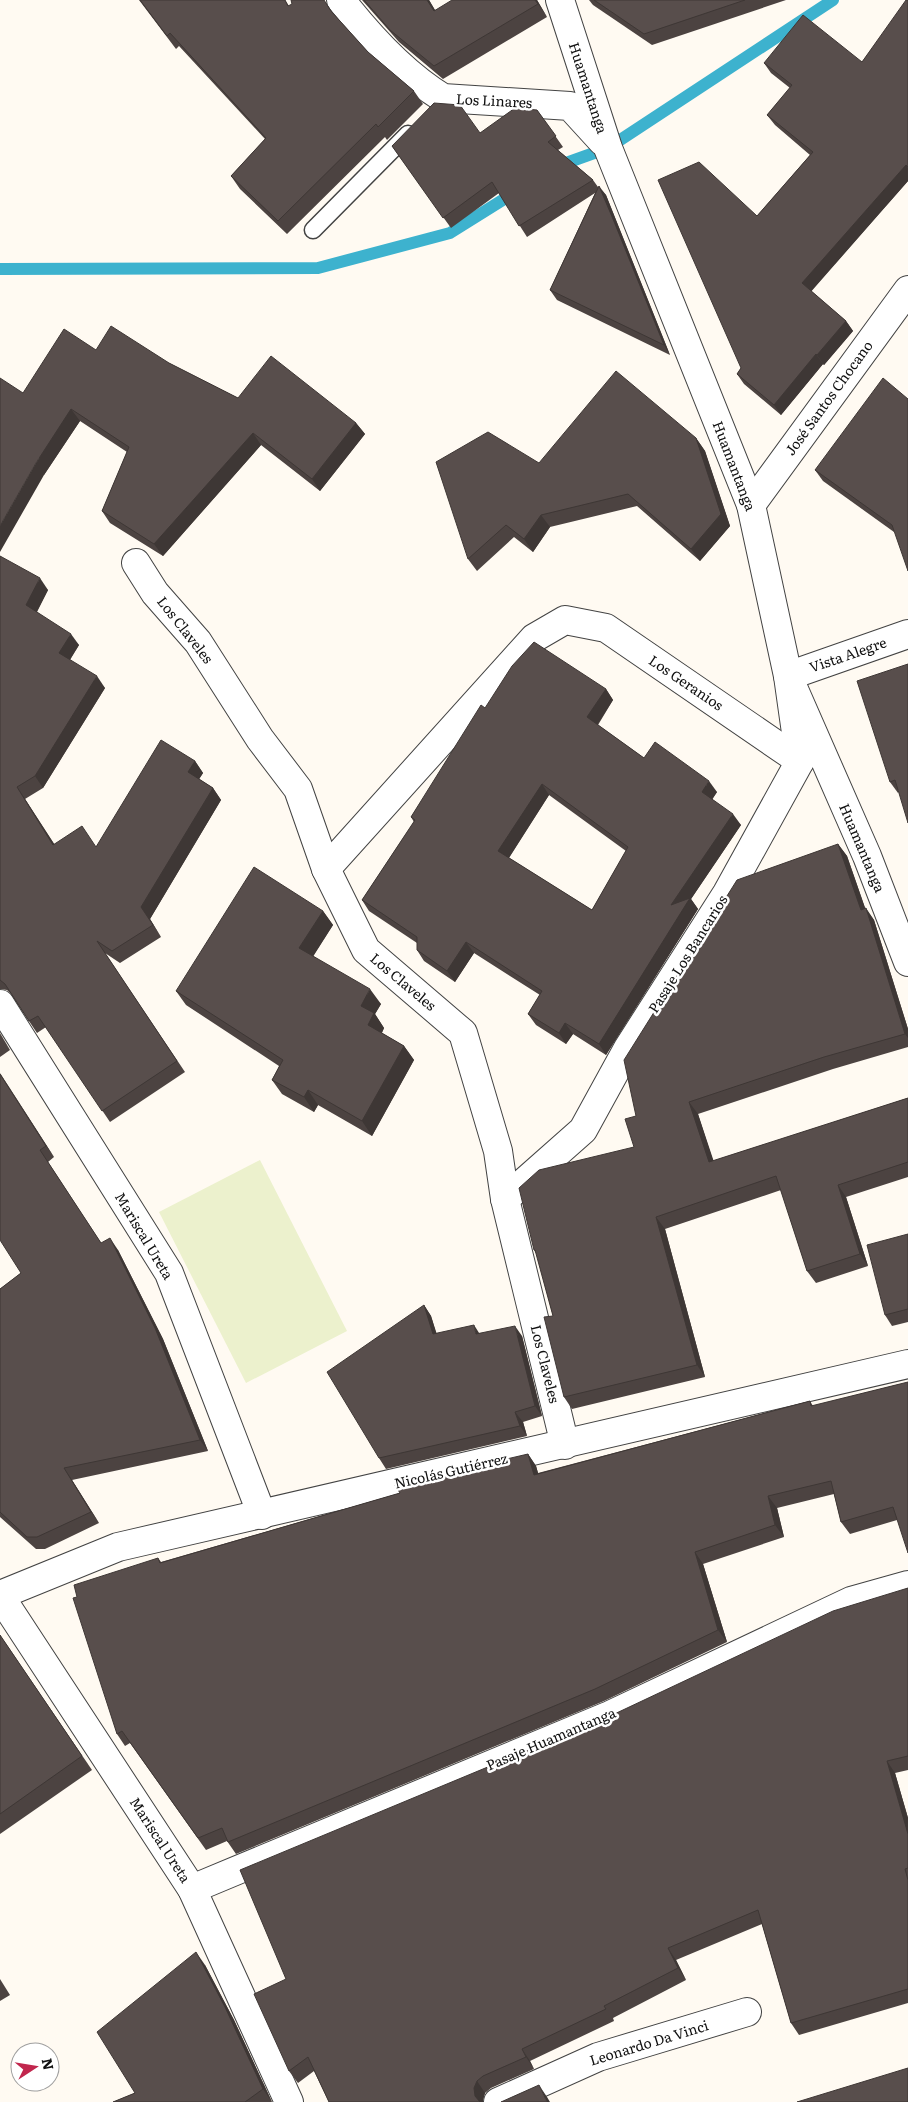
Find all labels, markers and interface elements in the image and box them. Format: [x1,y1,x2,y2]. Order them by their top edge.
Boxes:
street label: Huamantanga [565,39,613,136]
street label: Los Linares [455,88,533,112]
street label: José Santos Chocano [780,336,877,459]
street label: Huamantanga [709,418,761,514]
street label: Los Claveles [153,592,218,667]
street label: Vista Alegre [806,631,889,677]
street label: Los Geranios [645,650,728,714]
street label: Huamantanga [835,800,891,896]
street label: Pasaje Los Bancarios [643,891,732,1016]
street label: Los Claveles [366,948,441,1015]
street label: Mariscal Ureta [111,1188,179,1283]
street label: Los Claveles [527,1322,565,1405]
street label: Nicolás Gutiérrez [392,1447,510,1493]
street label: Pasaje Huamantanga [483,1702,619,1774]
street label: Mariscal Ureta [126,1793,196,1887]
street label: Leonardo Da Vinci [587,2014,711,2070]
north arrow [10,2042,60,2092]
text: N [38,2056,60,2072]

